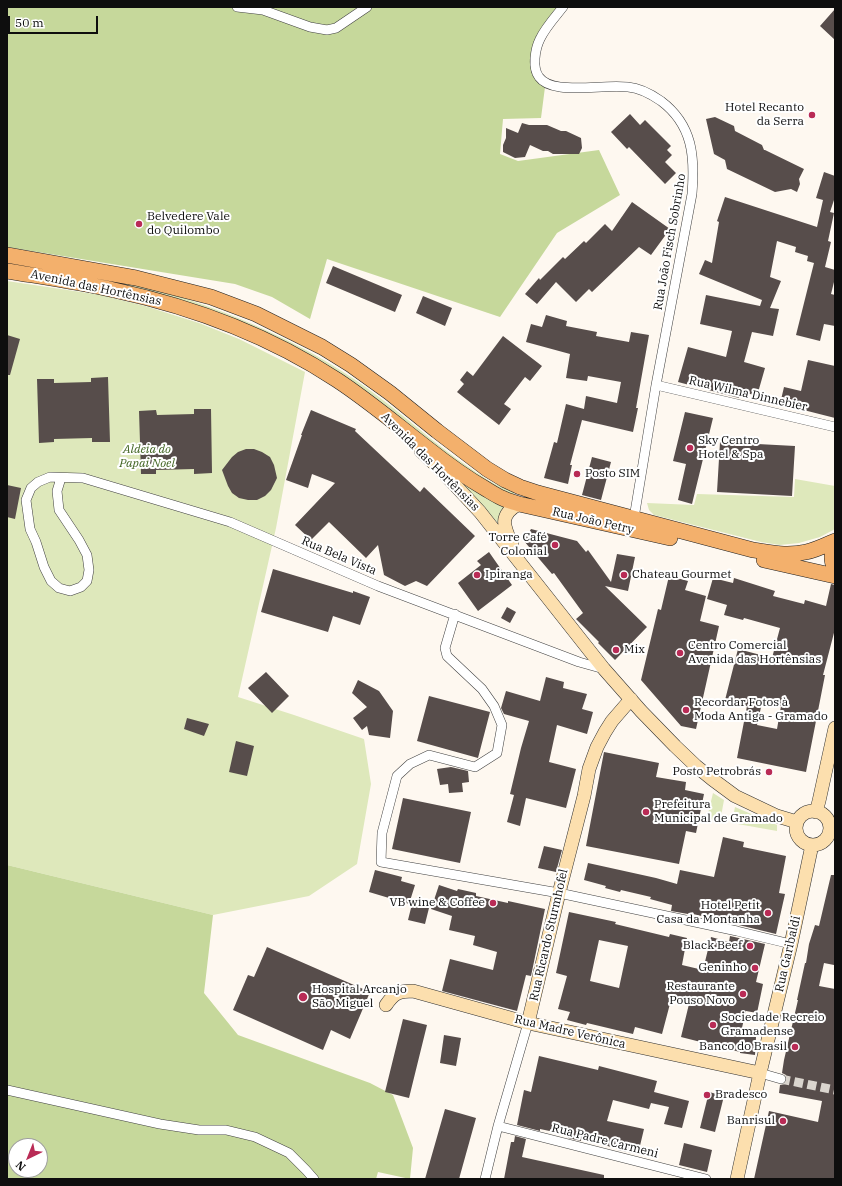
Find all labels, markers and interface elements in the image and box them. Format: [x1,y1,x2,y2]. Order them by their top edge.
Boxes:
scale bar [10,8,100,34]
text: 50 m [15,15,44,30]
place label: Hotel Recanto da Serra [725,101,804,129]
marker: Hotel Recanto da Serra [807,110,817,120]
street label: Rua João Fisch Sobrinho [651,173,689,311]
place label: Belvedere Vale do Quilombo [147,210,230,238]
marker: Belvedere Vale do Quilombo [134,219,144,229]
street label: Avenida das Hortênsias [29,267,163,309]
street label: Rua Wilma Dinnebier [687,373,809,415]
street label: Avenida das Hortênsias [378,410,482,514]
place label: Sky Centro Hotel & Spa [698,434,764,462]
park label: Aldeia do Papai Noel [119,443,175,471]
marker: Sky Centro Hotel & Spa [685,443,695,453]
place label: Posto SIM [585,467,640,481]
marker: Posto SIM [572,469,582,479]
street label: Rua João Petry [551,505,635,537]
place label: Torre Café Colonial [488,531,547,559]
street label: Rua Bela Vista [299,534,379,578]
marker: Torre Café Colonial [550,540,560,550]
place label: Ipiranga [485,568,533,582]
place label: Chateau Gourmet [632,568,731,582]
marker: Ipiranga [472,570,482,580]
marker: Chateau Gourmet [619,570,629,580]
place label: Centro Comercial Avenida das Hortênsias [688,639,821,667]
place label: Mix [624,643,645,657]
marker: Mix [611,645,621,655]
marker: Centro Comercial Avenida das Hortênsias [675,648,685,658]
place label: Recordar Fotos à Moda Antiga - Gramado [694,696,828,724]
marker: Recordar Fotos à Moda Antiga - Gramado [681,705,691,715]
place label: Posto Petrobrás [673,765,761,779]
marker: Posto Petrobrás [764,767,774,777]
place label: Prefeitura Municipal de Gramado [654,798,783,826]
marker: Prefeitura Municipal de Gramado [641,807,651,817]
street label: Rua Ricardo Sturmhofel [527,868,571,1002]
place label: VB wine & Coffee [390,896,485,910]
marker: VB wine & Coffee [488,898,498,908]
place label: Hotel Petit Casa da Montanha [657,899,760,927]
marker: Hotel Petit Casa da Montanha [763,908,773,918]
street label: Rua Garibaldi [772,915,804,993]
place label: Black Beef [683,939,742,953]
marker: Black Beef [745,941,755,951]
place label: Geninho [699,961,747,975]
marker: Geninho [750,963,760,973]
place label: Restaurante Pouso Novo [667,980,735,1008]
place label: Hospital Arcanjo São Miguel [312,983,407,1011]
marker: Restaurante Pouso Novo [738,989,748,999]
marker: Hospital Arcanjo São Miguel [297,991,309,1003]
place label: Sociedade Recreio Gramadense [721,1011,825,1039]
street label: Rua Madre Verônica [513,1012,627,1052]
marker: Sociedade Recreio Gramadense [708,1020,718,1030]
place label: Banco do Brasil [699,1040,787,1054]
marker: Banco do Brasil [790,1042,800,1052]
place label: Bradesco [715,1088,767,1102]
marker: Bradesco [702,1090,712,1100]
place label: Banrisul [727,1114,775,1128]
marker: Banrisul [778,1116,788,1126]
street label: Rua Padre Carmeni [550,1121,660,1161]
north arrow [8,1138,48,1178]
text: N [13,1158,28,1174]

